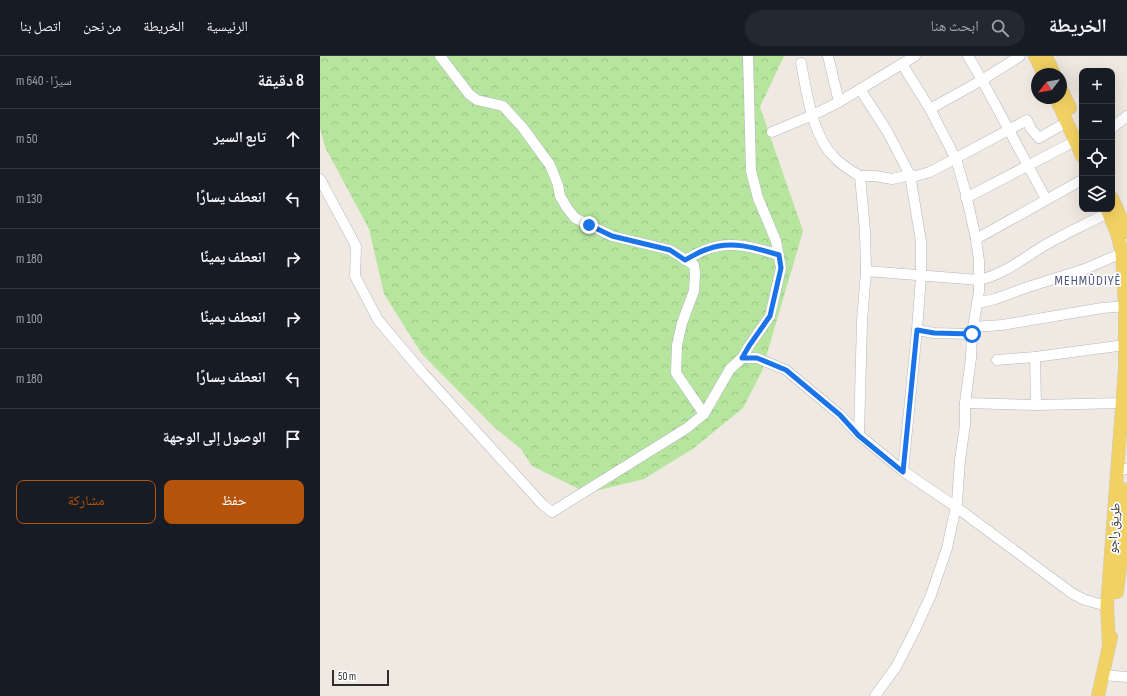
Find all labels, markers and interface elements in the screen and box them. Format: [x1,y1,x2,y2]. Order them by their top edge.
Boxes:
search box [745,10,1025,46]
text: الخريطة [1049,15,1107,38]
text: ابحث هنا [931,17,979,36]
icon: search [989,17,1011,39]
text: اتصل بنا [20,18,61,35]
text: من نحن [83,18,121,35]
text: الخريطة [143,18,184,35]
text: الرئيسية [206,18,248,35]
north arrow [1031,68,1067,104]
map controls [1079,68,1115,212]
button: + [1079,68,1115,104]
text: 8 دقيقة [258,71,304,91]
text: سيرًا · 640 m [16,73,72,89]
button: − [1079,104,1115,140]
text: تابع السير [214,128,266,147]
icon: ahead [282,128,304,150]
text: 50 m [16,131,37,147]
button: locate [1079,140,1115,176]
button: layers [1079,176,1115,212]
text: انعطف يسارًا [196,188,266,207]
icon: left [282,188,304,210]
text: 130 m [16,191,42,207]
route end [580,216,598,234]
text: انعطف يمينًا [200,248,266,267]
icon: right [282,248,304,270]
text: 180 m [16,251,42,267]
district label: MEHMÛDIYÊ [1055,272,1121,289]
text: انعطف يمينًا [200,308,266,327]
icon: right [282,308,304,330]
text: 100 m [16,311,43,327]
route start [963,325,981,343]
text: انعطف يسارًا [196,368,266,387]
icon: left [282,368,304,390]
text: 180 m [16,371,42,387]
text: الوصول إلى الوجهة [163,428,266,447]
icon: arrive [282,428,304,450]
button: مشاركة [16,480,156,524]
button: حفظ [164,480,304,524]
street label: طريق راجو [1104,502,1124,554]
scale bar [332,668,389,687]
text: 50 m [338,670,356,683]

